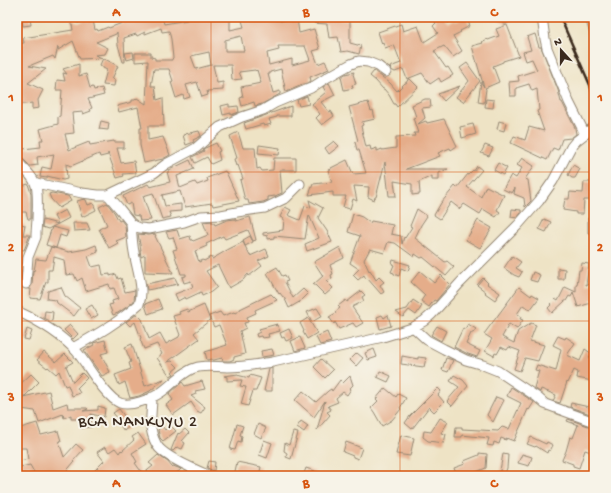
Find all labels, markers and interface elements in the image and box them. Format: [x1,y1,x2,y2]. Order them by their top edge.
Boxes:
text: A [111,6,121,21]
text: B [302,6,311,21]
text: C [489,6,499,21]
north arrow [541,30,581,70]
text: N [553,36,564,49]
text: 1 [7,91,14,106]
text: 1 [596,91,603,106]
text: 2 [8,241,15,256]
text: 2 [597,241,604,256]
text: 3 [7,391,15,406]
text: 3 [596,391,604,406]
district label: BCA NANKUYU 2 [77,414,198,433]
text: A [111,477,121,492]
text: B [302,477,311,492]
text: C [489,477,499,492]

